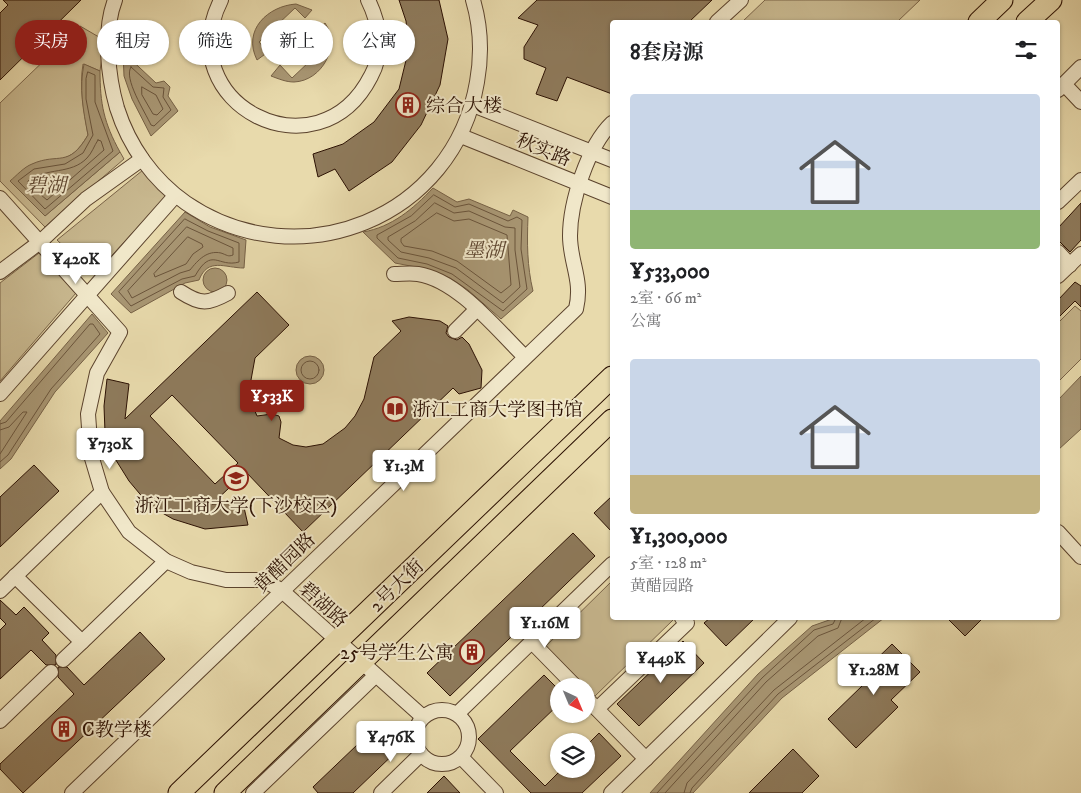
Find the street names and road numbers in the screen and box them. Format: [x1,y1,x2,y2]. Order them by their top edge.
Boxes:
street label: 秋实路 [513,129,574,172]
street label: 黄醋园路 [250,528,320,598]
street label: 2号大街 [365,555,429,617]
street label: 碧湖路 [294,577,352,633]

